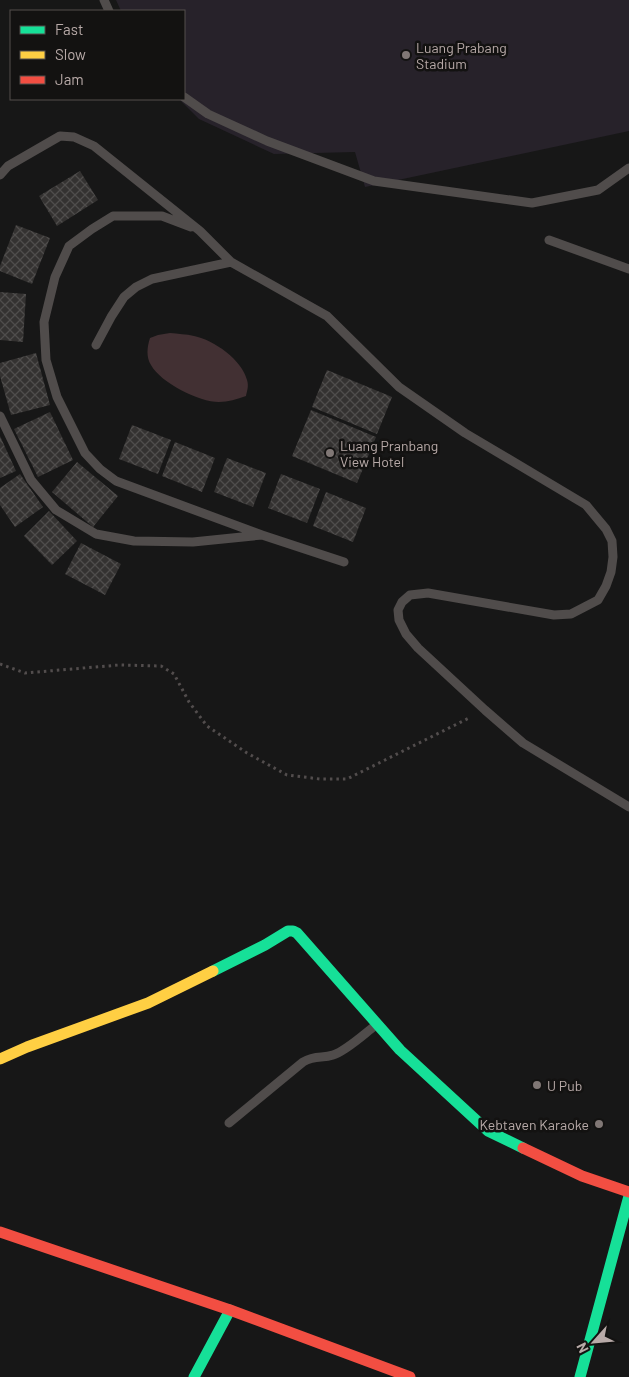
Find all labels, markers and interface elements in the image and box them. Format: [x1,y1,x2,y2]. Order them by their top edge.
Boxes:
legend [10,10,185,100]
text: Fast [55,20,83,38]
place label: Luang Prabang Stadium [416,39,507,72]
text: Slow [55,45,86,63]
marker: Luang Prabang Stadium [400,49,412,61]
text: Jam [55,70,84,88]
place label: Luang Pranbang View Hotel [340,437,438,470]
marker: Luang Pranbang View Hotel [324,447,336,459]
place label: U Pub [547,1077,582,1094]
marker: U Pub [531,1079,543,1091]
place label: Kebtaven Karaoke [479,1116,589,1133]
marker: Kebtaven Karaoke [593,1118,605,1130]
north arrow [569,1317,619,1367]
text: N [572,1340,592,1356]

